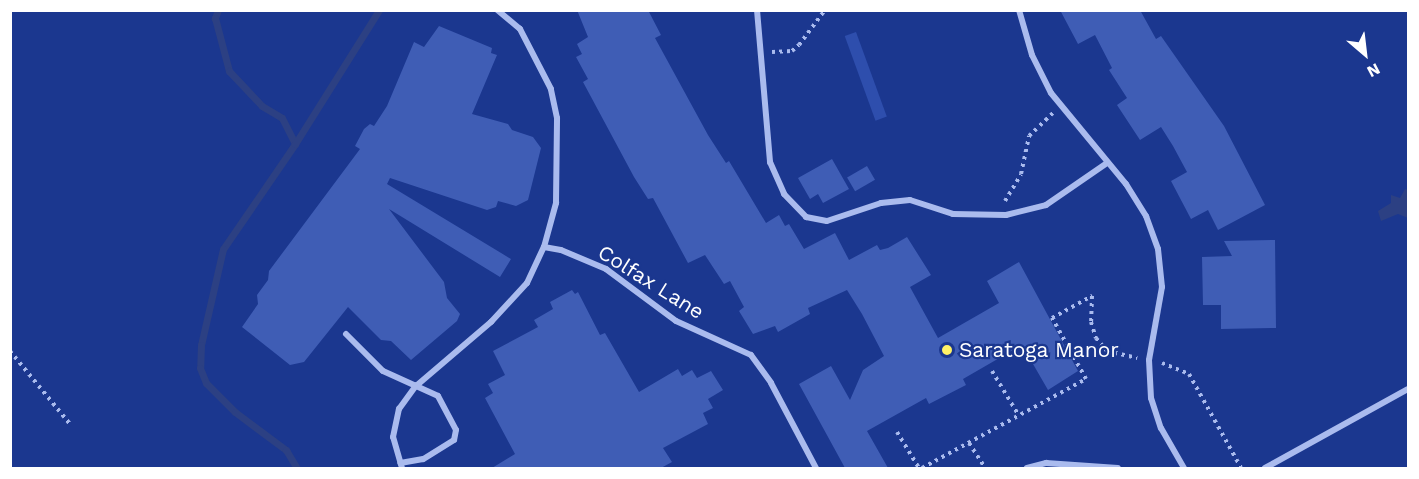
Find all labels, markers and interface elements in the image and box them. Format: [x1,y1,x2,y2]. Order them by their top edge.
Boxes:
north arrow [1335,24,1395,84]
text: N [1364,59,1383,82]
street label: Colfax Lane [593,239,709,325]
place label: Saratoga Manor [959,337,1119,363]
marker: Saratoga Manor [940,343,954,357]

